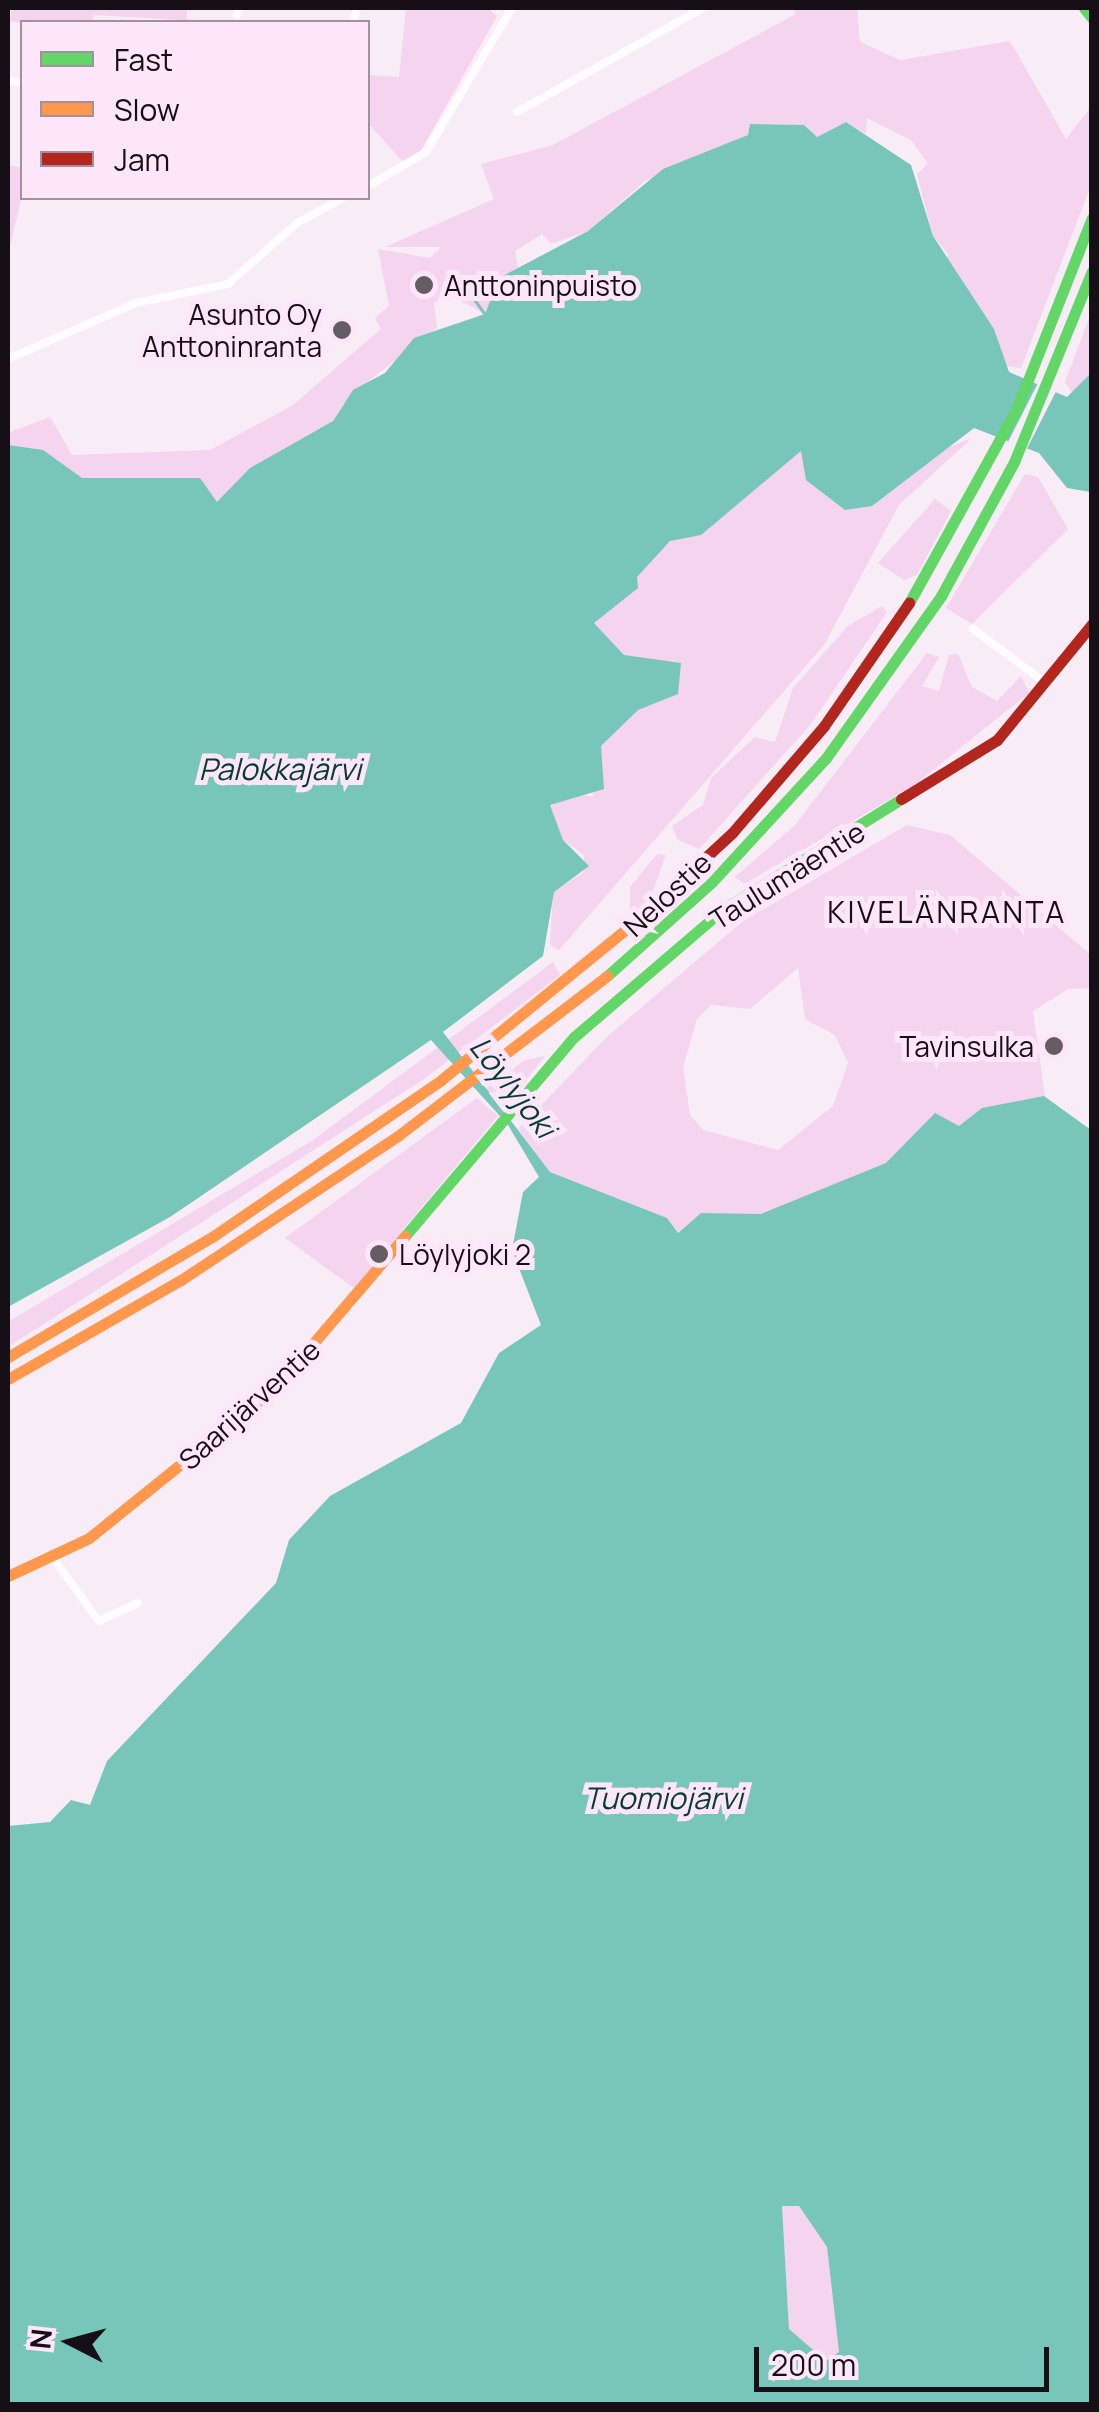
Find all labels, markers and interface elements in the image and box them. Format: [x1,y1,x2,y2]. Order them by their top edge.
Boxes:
legend [20,20,370,200]
text: Fast [114,39,173,80]
text: Slow [114,89,180,130]
text: Jam [114,139,170,180]
place label: Anttoninpuisto [444,268,637,302]
marker: Anttoninpuisto [413,274,435,296]
place label: Asunto Oy Anttoninranta [142,297,322,363]
marker: Asunto Oy Anttoninranta [331,319,353,341]
water label: Palokkajärvi [199,751,361,787]
street label: Taulumäentie [703,814,871,936]
street label: Nelostie [616,845,718,943]
district label: KIVELÄNRANTA [827,894,1067,930]
water label: Löylyjoki [462,1029,564,1145]
place label: Tavinsulka [900,1029,1034,1063]
marker: Tavinsulka [1043,1035,1065,1057]
place label: Löylyjoki 2 [399,1237,531,1271]
marker: Löylyjoki 2 [368,1243,390,1265]
street label: Saarijärventie [172,1332,326,1476]
water label: Tuomiojärvi [583,1780,743,1816]
north arrow [20,2292,120,2392]
text: N [20,2327,60,2351]
scale bar [759,2327,1054,2389]
text: 200 m [771,2344,856,2385]

